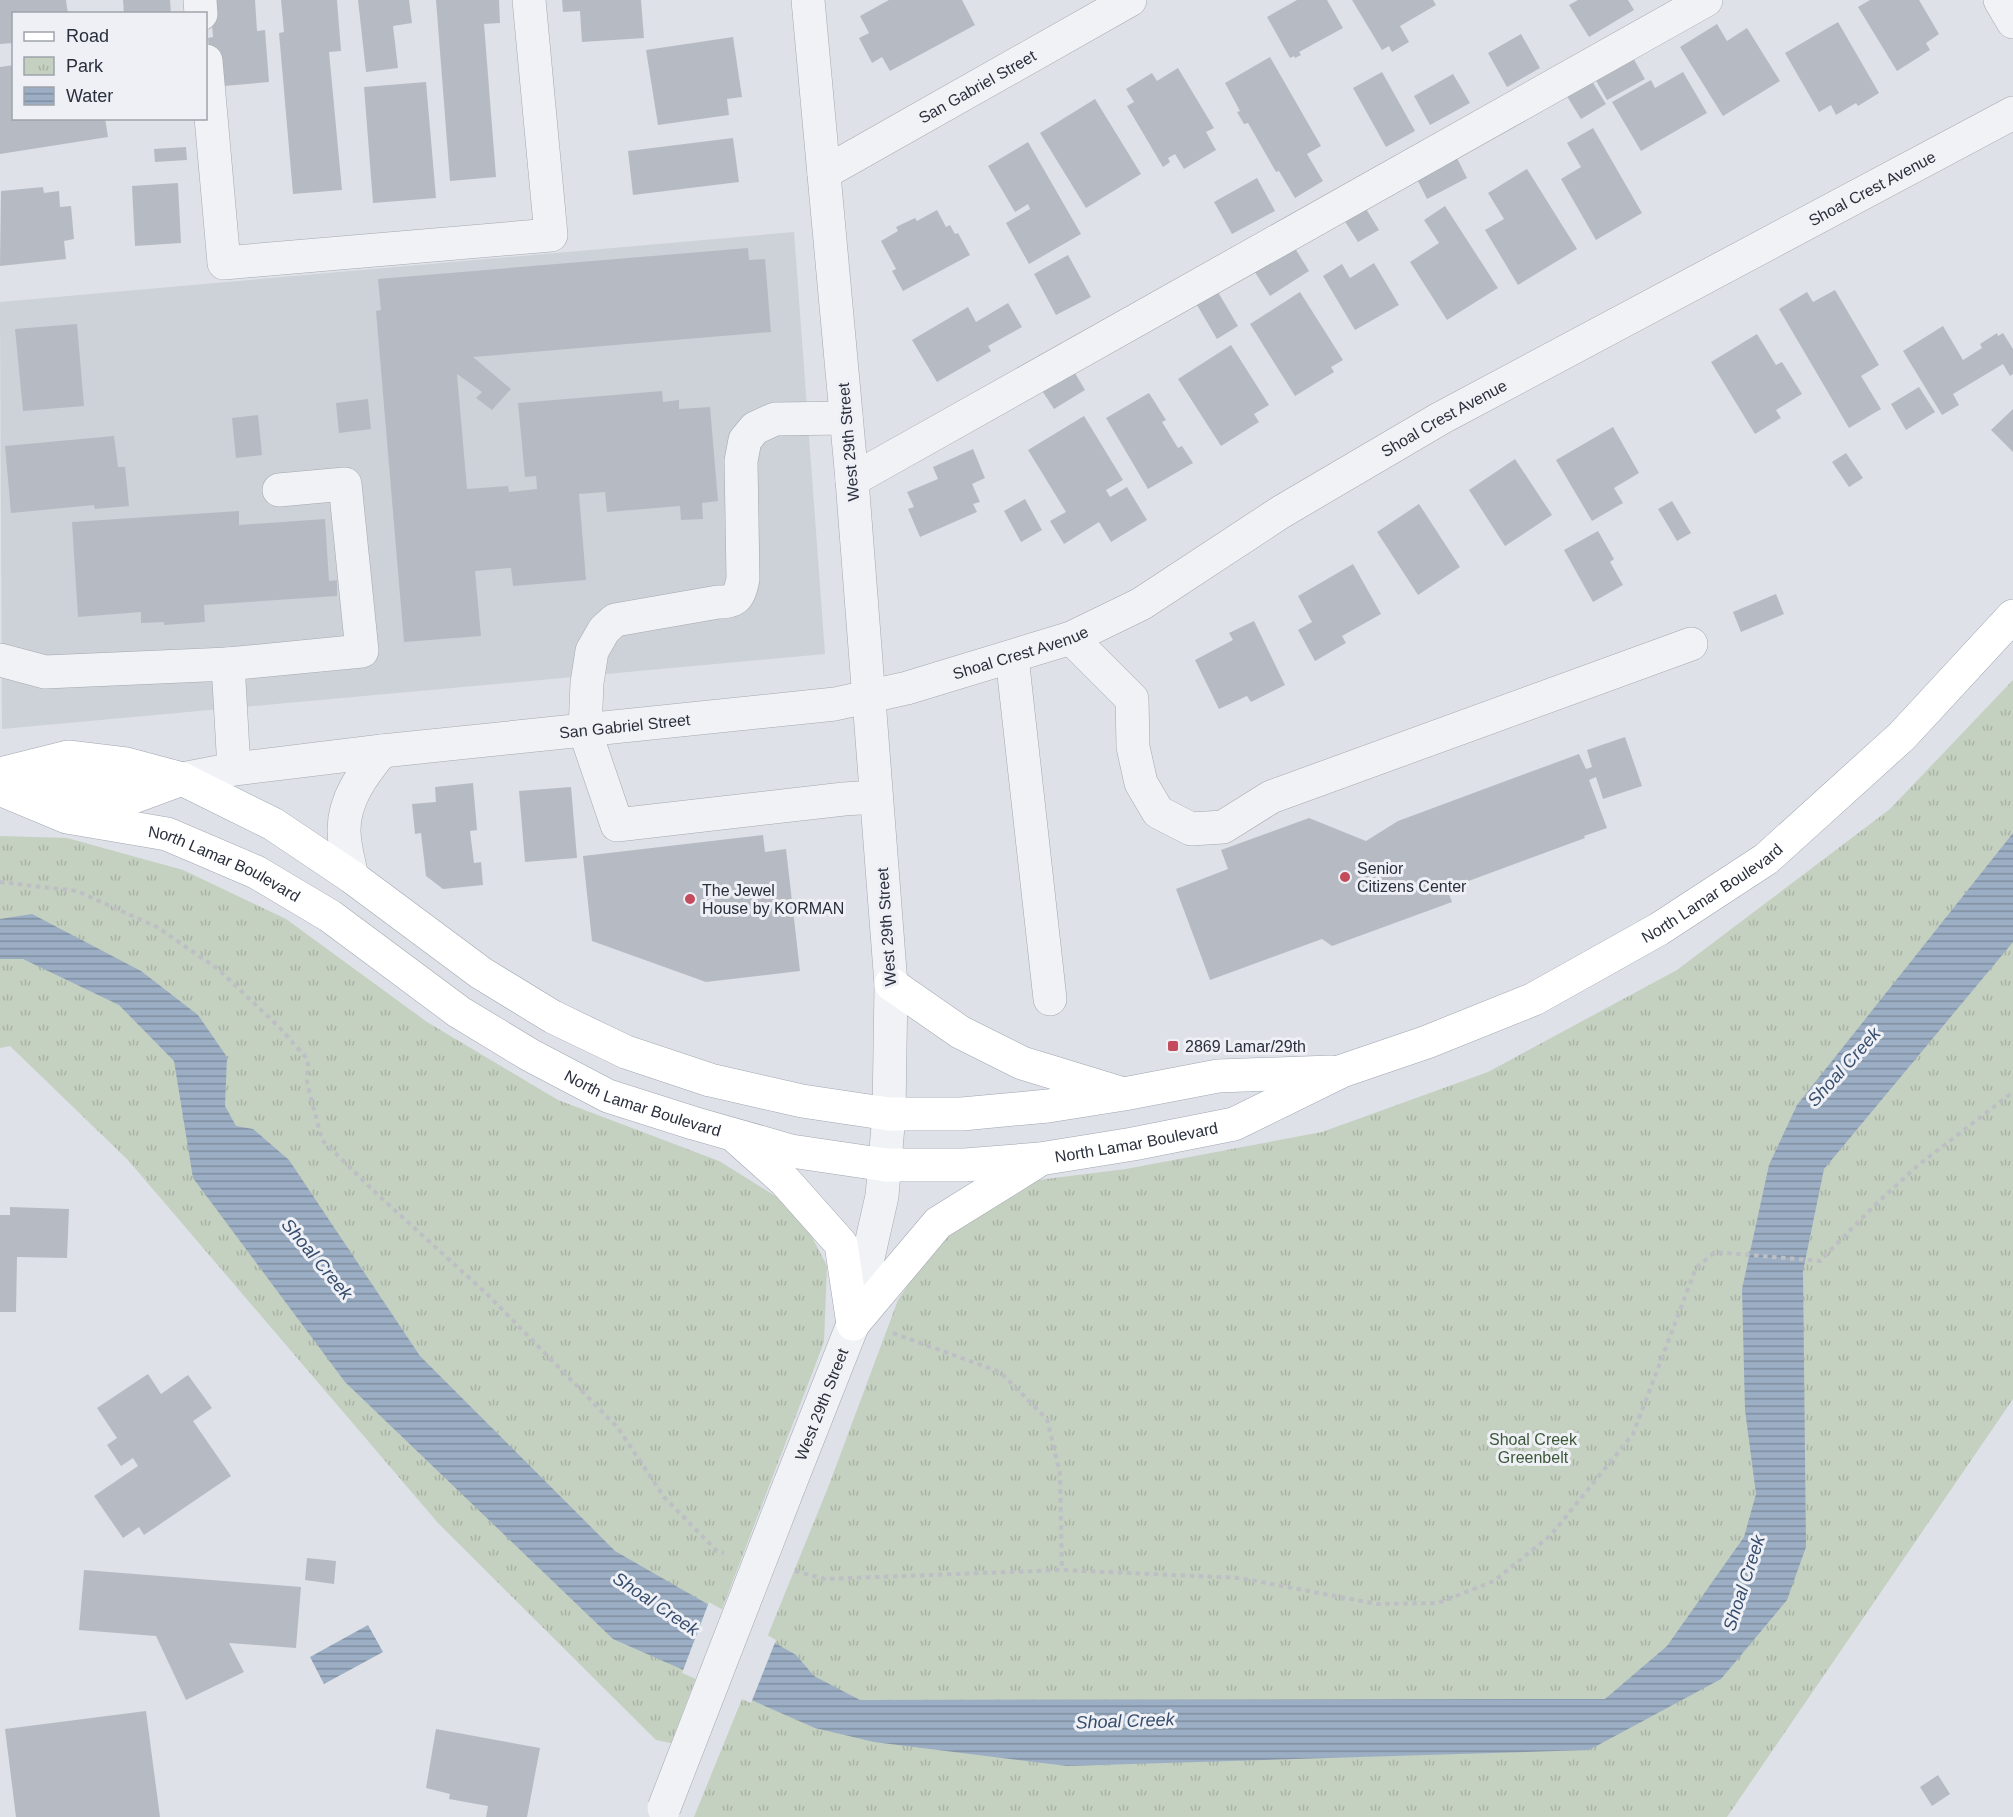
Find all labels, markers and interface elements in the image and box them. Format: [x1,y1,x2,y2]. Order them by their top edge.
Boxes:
legend [12,12,207,120]
text: Road [66,26,109,46]
street label: San Gabriel Street [916,47,1039,127]
text: Park [66,56,104,76]
text: Water [66,86,113,106]
street label: Shoal Crest Avenue [1806,148,1939,229]
street label: Shoal Crest Avenue [1378,377,1510,460]
street label: West 29th Street [835,381,862,502]
street label: Shoal Crest Avenue [951,623,1091,683]
street label: San Gabriel Street [558,711,692,742]
street label: North Lamar Boulevard [147,823,303,905]
street label: North Lamar Boulevard [1639,840,1786,946]
place label: Senior Citizens Center [1357,860,1467,895]
street label: West 29th Street [874,867,899,987]
marker: Senior Citizens Center [1338,870,1352,884]
place label: The Jewel House by KORMAN [702,882,844,917]
marker: The Jewel House by KORMAN [683,892,697,906]
water label: Shoal Creek [1803,1023,1885,1111]
place label: 2869 Lamar/29th [1185,1038,1306,1055]
marker: 2869 Lamar/29th [1166,1039,1180,1053]
street label: North Lamar Boulevard [562,1067,723,1140]
street label: North Lamar Boulevard [1054,1119,1219,1165]
water label: Shoal Creek [278,1215,357,1304]
street label: West 29th Street [792,1345,852,1463]
park label: Shoal Creek Greenbelt [1489,1431,1578,1466]
water label: Shoal Creek [1719,1532,1769,1633]
water label: Shoal Creek [609,1568,703,1641]
water label: Shoal Creek [1075,1709,1176,1733]

